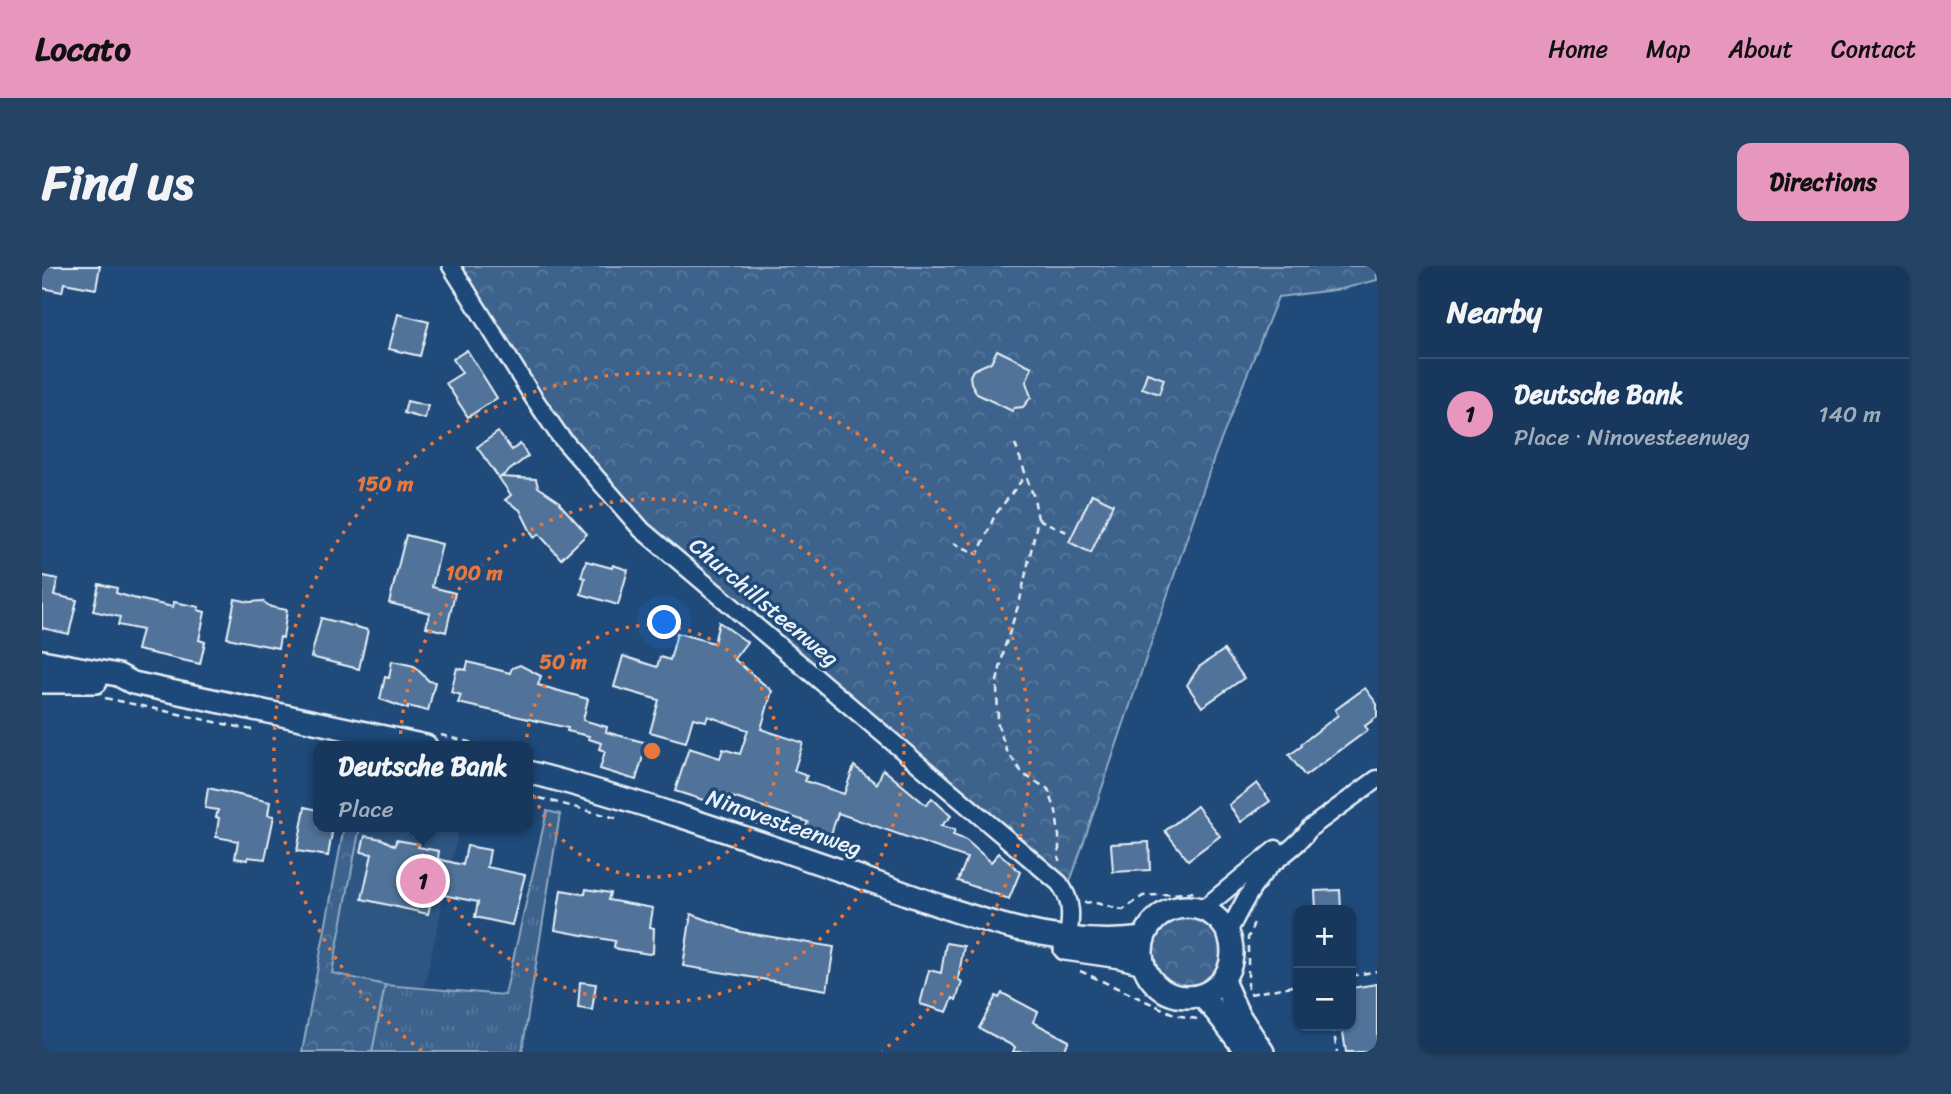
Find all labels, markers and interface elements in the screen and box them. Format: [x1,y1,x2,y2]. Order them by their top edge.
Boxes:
text: Locato [35,20,131,78]
text: Home [1548,28,1608,70]
text: Map [1646,28,1690,70]
text: About [1728,28,1793,70]
text: Contact [1831,28,1916,70]
text: Find us [42,139,194,226]
button: Directions [1737,143,1909,221]
text: Nearby [1447,285,1542,339]
text: Deutsche Bank [1514,371,1683,417]
text: 1 [1465,394,1475,435]
text: 140 m [1819,394,1881,435]
text: Place · Ninovesteenweg [1514,417,1750,458]
text: 150 m [357,465,414,503]
street label: Churchillsteenweg [679,526,849,678]
text: 100 m [445,554,503,592]
your location [647,605,681,639]
text: 50 m [539,643,588,681]
centre of rings [640,739,664,763]
popup [313,741,533,832]
text: Deutsche Bank [338,743,508,789]
street label: Ninovesteenweg [701,777,868,869]
text: Place [338,789,394,830]
pin: 1 [400,855,446,907]
map controls [1293,905,1356,1031]
button: + [1293,905,1356,968]
button: − [1293,968,1356,1031]

